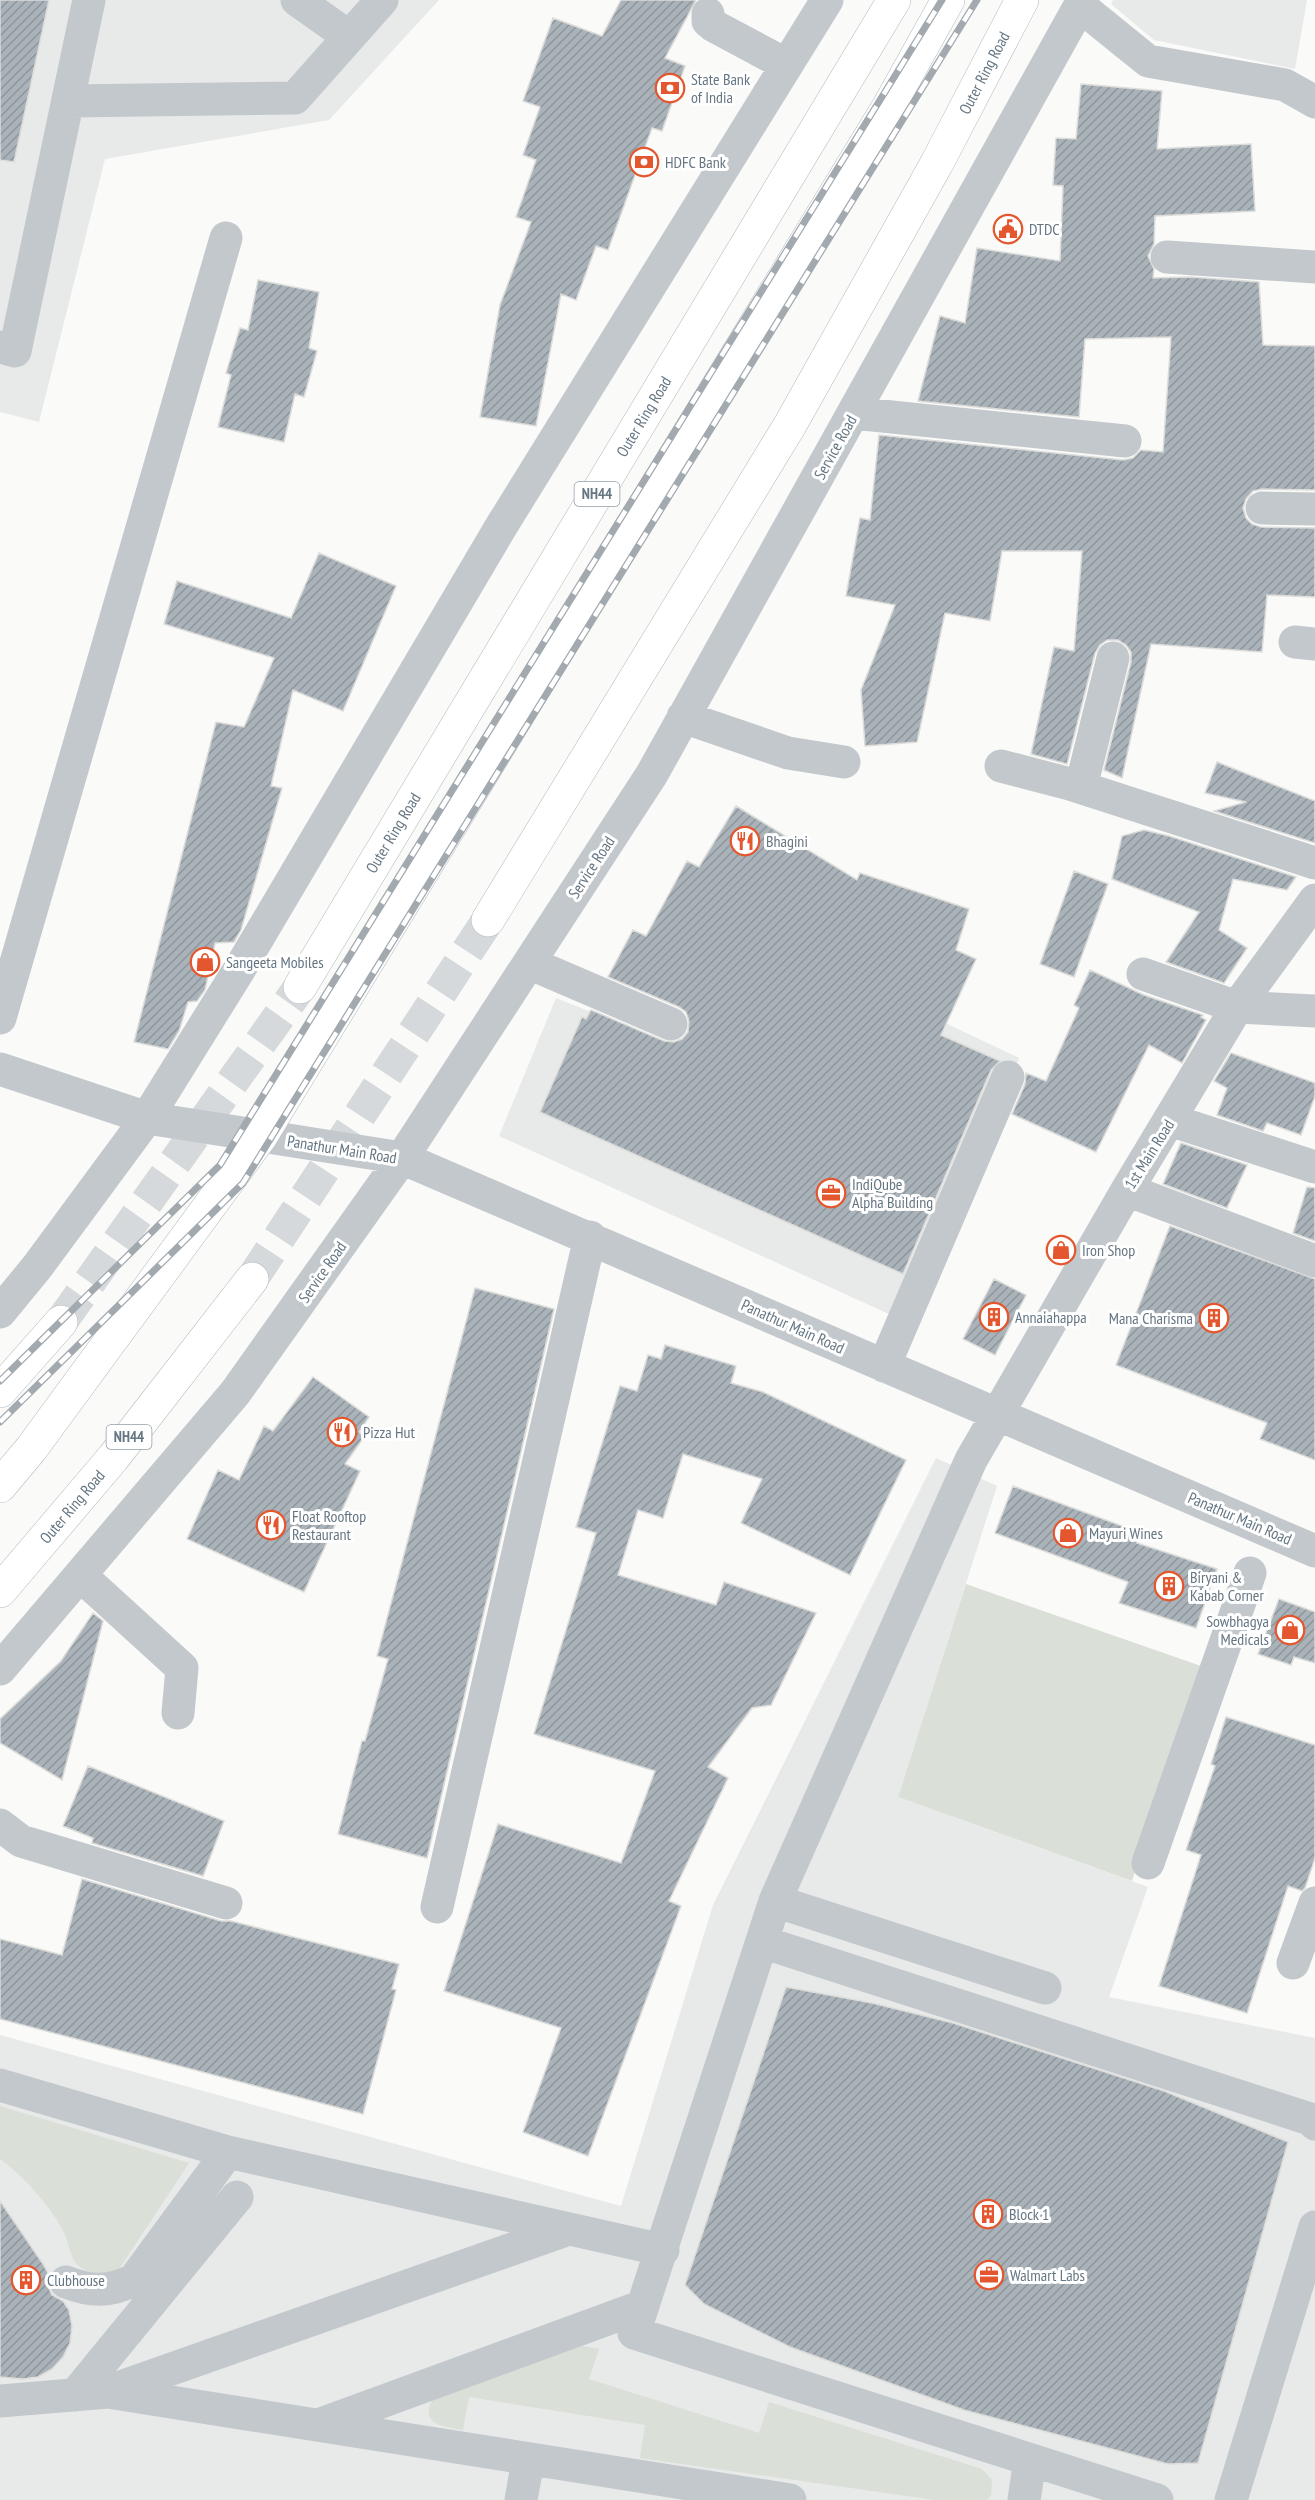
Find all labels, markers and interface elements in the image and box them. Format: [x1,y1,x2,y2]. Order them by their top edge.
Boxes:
street label: Outer Ring Road [954,28,1014,117]
place label: State Bank of India [691,69,751,107]
bank icon: State Bank of India [654,72,686,104]
bank icon: HDFC Bank [628,146,660,178]
place label: HDFC Bank [665,152,727,172]
public building icon: DTDC [992,213,1024,245]
place label: DTDC [1029,219,1060,239]
street label: Outer Ring Road [612,372,675,460]
street label: Service Road [809,411,861,483]
road number: NH44 [574,482,620,506]
street label: Outer Ring Road [361,789,425,877]
restaurant icon: Bhagini [729,825,761,857]
place label: Bhagini [766,831,808,851]
street label: Service Road [563,832,619,902]
shop icon: Sangeeta Mobiles [189,946,221,978]
place label: Sangeeta Mobiles [226,952,324,972]
street label: 1st Main Road [1120,1115,1178,1192]
street label: Panathur Main Road [286,1130,398,1168]
place label: IndiQube Alpha Building [852,1174,933,1212]
office icon: IndiQube Alpha Building [815,1177,847,1209]
shop icon: Iron Shop [1045,1234,1077,1266]
street label: Service Road [294,1237,350,1307]
place label: Iron Shop [1082,1240,1135,1260]
street label: Panathur Main Road [738,1294,848,1358]
building icon: Annaiahappa [978,1301,1010,1333]
building icon: Mana Charisma [1198,1302,1230,1334]
place label: Annaiahappa [1015,1307,1087,1327]
place label: Mana Charisma [1109,1308,1193,1328]
restaurant icon: Pizza Hut [326,1416,358,1448]
place label: Pizza Hut [363,1422,416,1442]
road number: NH44 [106,1425,152,1449]
street label: Outer Ring Road [35,1465,109,1547]
street label: Panathur Main Road [1185,1487,1295,1549]
place label: Float Rooftop Restaurant [292,1506,366,1544]
restaurant icon: Float Rooftop Restaurant [255,1509,287,1541]
shop icon: Mayuri Wines [1052,1517,1084,1549]
place label: Mayuri Wines [1089,1523,1163,1543]
place label: Biryani & Kabab Corner [1190,1567,1264,1605]
building icon: Biryani & Kabab Corner [1153,1570,1185,1602]
place label: Sowbhagya Medicals [1206,1611,1269,1649]
shop icon: Sowbhagya Medicals [1274,1614,1306,1646]
building icon: Block 1 [972,2198,1004,2230]
place label: Block 1 [1009,2204,1049,2224]
office icon: Walmart Labs [973,2259,1005,2291]
building icon: Clubhouse [10,2264,42,2296]
place label: Walmart Labs [1010,2265,1085,2285]
place label: Clubhouse [47,2270,105,2290]

